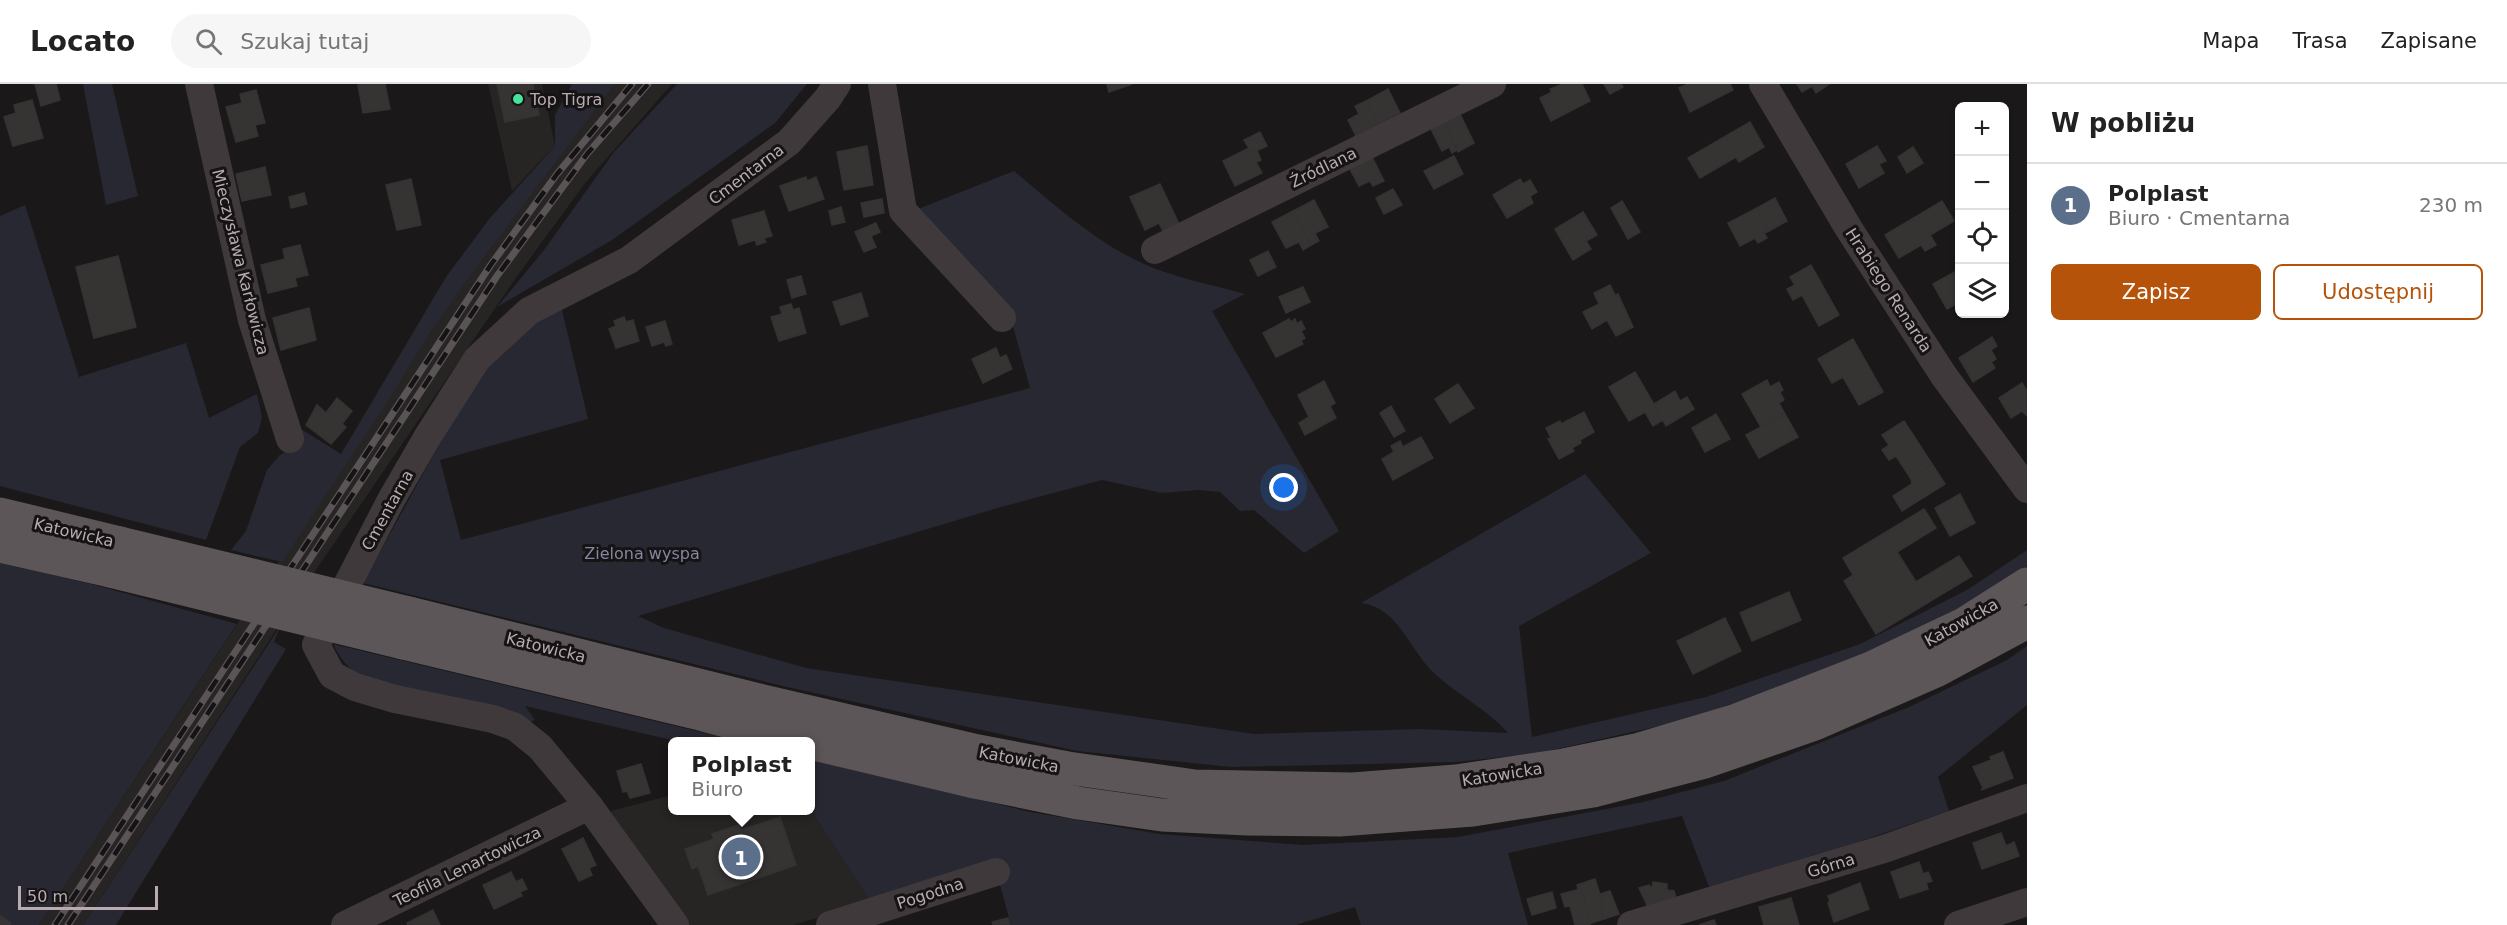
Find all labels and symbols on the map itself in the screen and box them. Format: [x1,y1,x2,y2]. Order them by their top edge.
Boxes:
place label: Top Tigra [529,90,602,109]
marker: Top Tigra [511,92,525,106]
street label: Cmentarna [705,140,788,209]
street label: Źródlana [1287,143,1359,192]
street label: Mieczysława Karłowicza [208,167,273,357]
street label: Hrabiego Renarda [1841,225,1936,356]
street label: Cmentarna [358,467,417,554]
your location [1269,473,1298,502]
street label: Katowicka [32,514,116,551]
park label: Zielona wyspa [584,544,700,563]
street label: Katowicka [1921,594,2001,650]
street label: Katowicka [504,628,588,667]
street label: Katowicka [977,742,1061,777]
street label: Katowicka [1460,759,1544,790]
street label: Teofila Lenartowicza [389,822,544,911]
pin: 1 [722,834,760,880]
street label: Górna [1805,849,1857,882]
street label: Pogodna [894,874,966,913]
scale bar [18,883,158,910]

